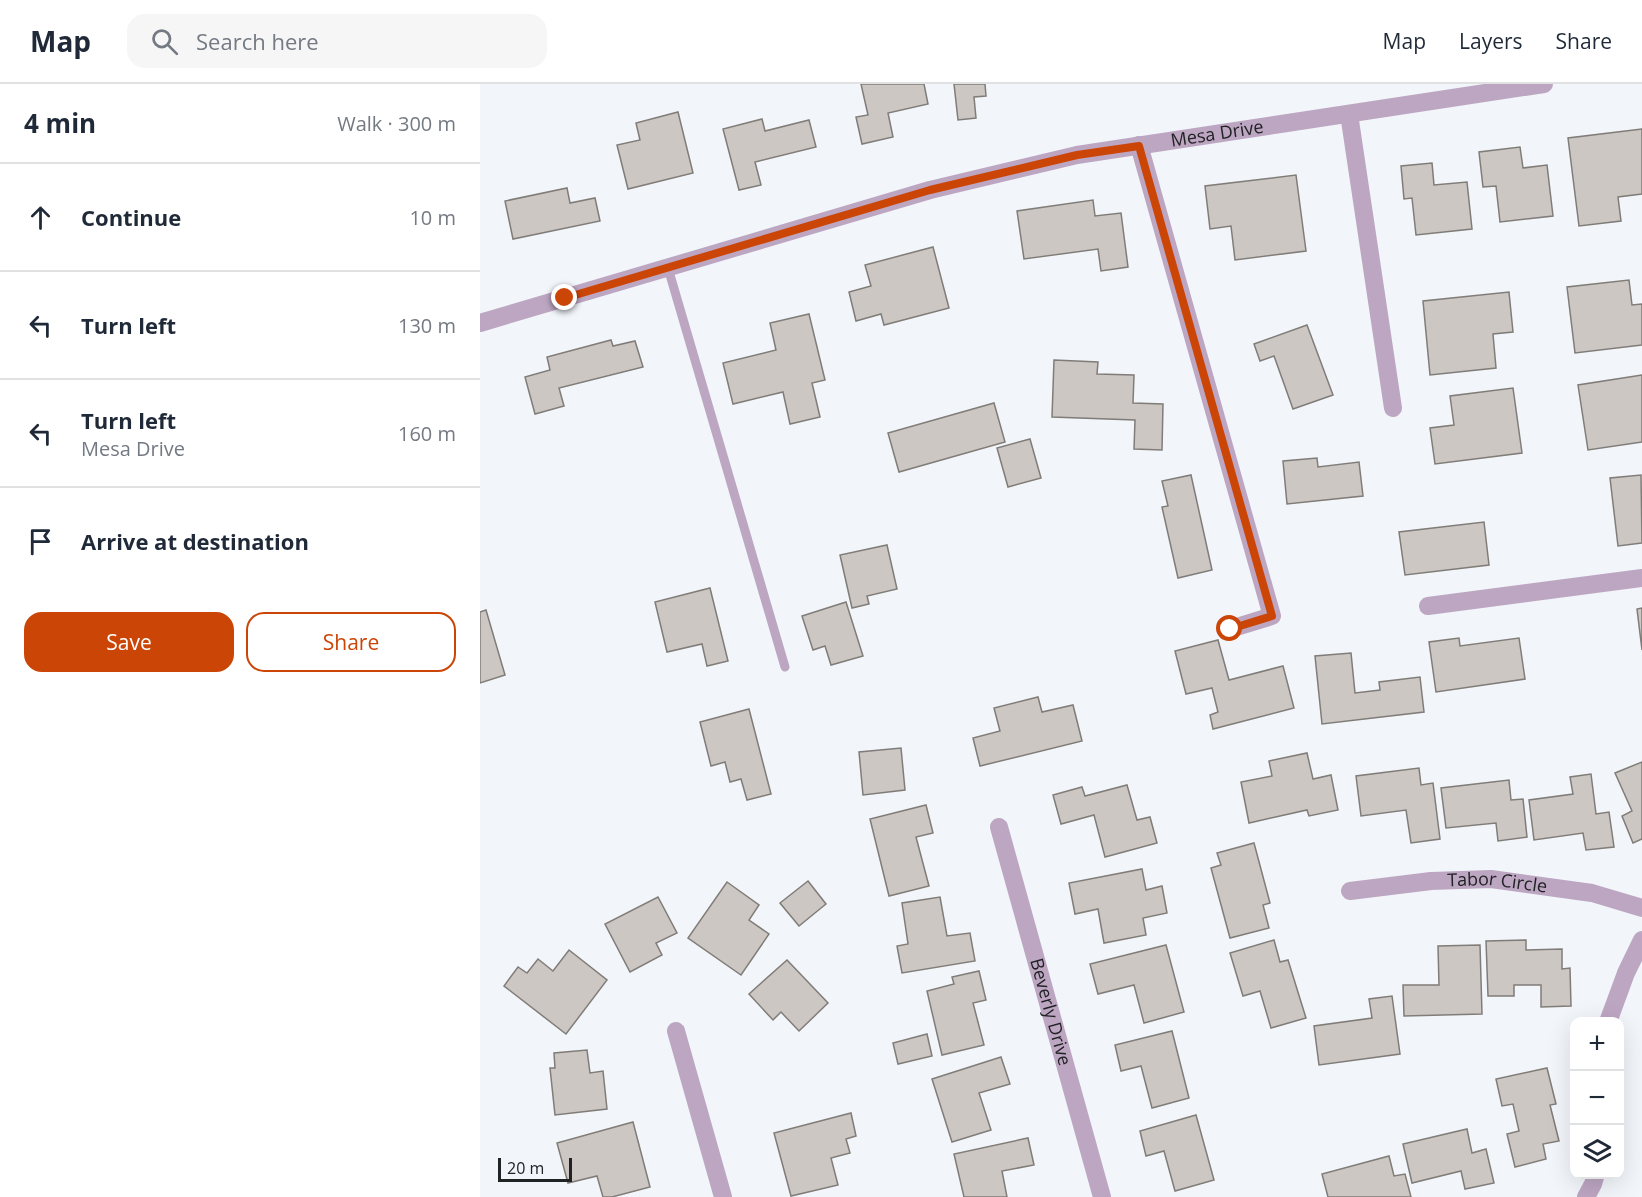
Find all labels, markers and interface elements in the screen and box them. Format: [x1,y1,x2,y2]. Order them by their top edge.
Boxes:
search box [127,14,547,68]
text: Map [30,22,91,60]
icon: search [148,25,181,58]
text: Search here [196,26,319,56]
text: Map [1383,27,1426,55]
text: Layers [1459,27,1523,55]
text: Share [1556,27,1612,55]
text: 4 min [24,105,96,141]
text: Walk · 300 m [337,110,456,137]
street label: Mesa Drive [1169,114,1265,152]
icon: ahead [24,201,57,234]
text: Continue [81,202,181,232]
text: 10 m [409,204,456,231]
route end [551,284,577,310]
icon: left [24,309,57,342]
text: Turn left [81,310,176,340]
text: 130 m [398,312,456,339]
text: Turn left [81,405,176,435]
icon: left [24,417,57,450]
text: 160 m [398,420,456,447]
text: Mesa Drive [81,435,185,462]
icon: arrive [24,525,57,558]
text: Arrive at destination [81,526,309,556]
button: Save [24,612,234,672]
button: Share [246,612,456,672]
route start [1216,615,1242,641]
street label: Tabor Circle [1447,866,1549,898]
street label: Beverly Drive [1025,955,1078,1068]
map controls [1570,1017,1624,1179]
button: + [1570,1017,1624,1071]
button: − [1570,1071,1624,1125]
button: layers [1570,1125,1624,1179]
scale bar [498,1155,572,1182]
text: 20 m [507,1157,544,1179]

